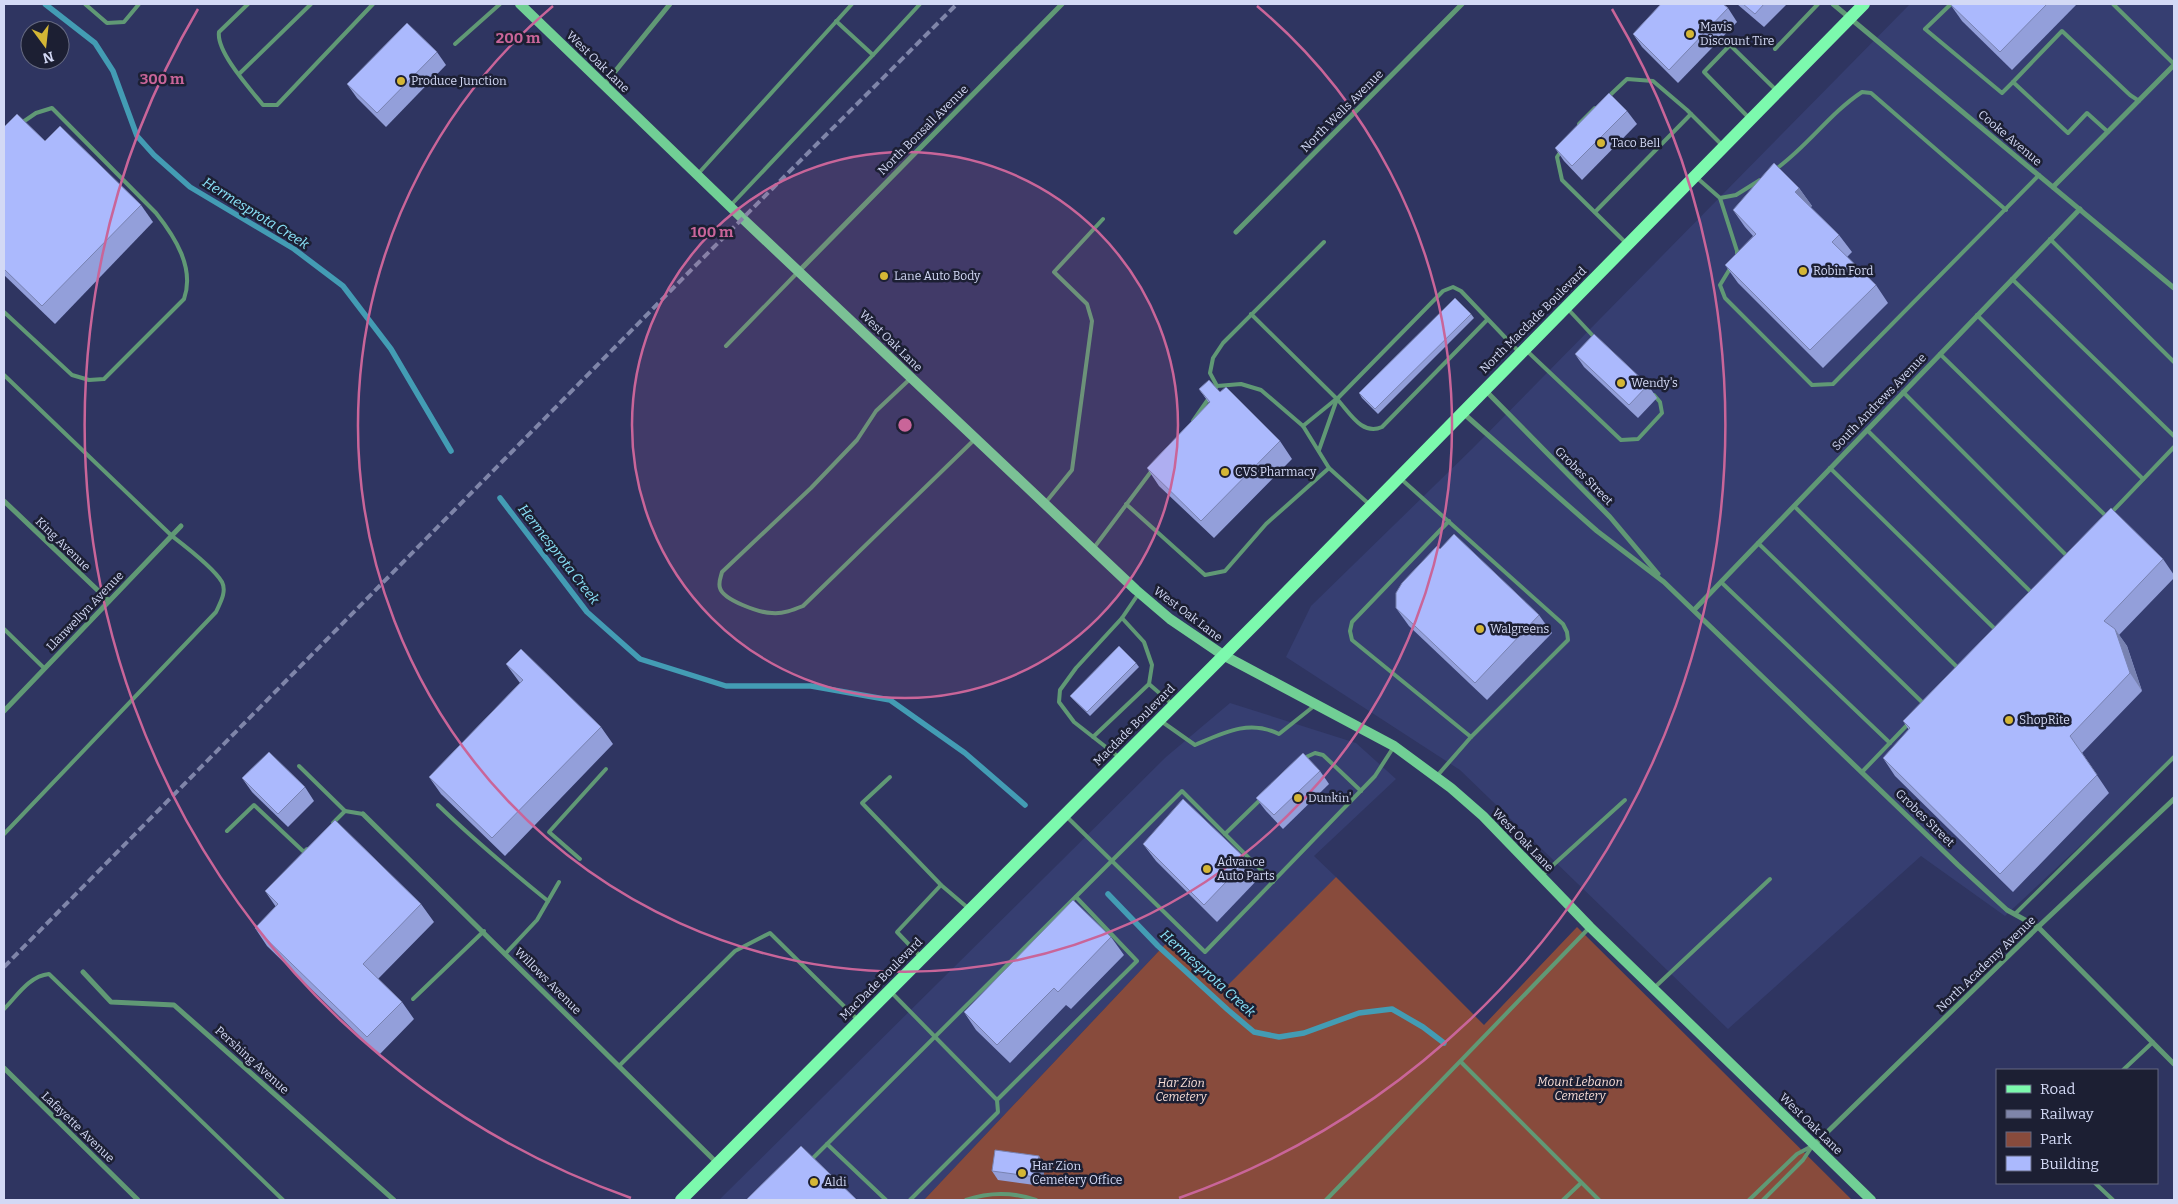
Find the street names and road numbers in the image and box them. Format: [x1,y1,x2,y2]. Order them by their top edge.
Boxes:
street label: West Oak Lane [564,28,632,96]
street label: North Wells Avenue [1298,67,1386,155]
street label: North Bonsall Avenue [875,82,971,178]
street label: Cooke Avenue [1975,107,2045,169]
street label: North Macdade Boulevard [1477,264,1589,376]
street label: West Oak Lane [857,307,925,375]
street label: South Andrews Avenue [1829,351,1929,453]
street label: Grobes Street [1552,444,1616,508]
street label: King Avenue [33,514,93,574]
street label: Llanwellyn Avenue [44,568,126,654]
street label: West Oak Lane [1151,584,1225,644]
street label: Macdade Boulevard [1090,681,1178,769]
street label: Grobes Street [1893,786,1958,850]
street label: West Oak Lane [1489,806,1557,874]
street label: North Academy Avenue [1934,913,2038,1015]
street label: MacDade Boulevard [837,935,925,1023]
street label: Willows Avenue [512,945,584,1017]
street label: Pershing Avenue [212,1023,292,1097]
street label: Lafayette Avenue [39,1089,117,1165]
street label: West Oak Lane [1777,1090,1845,1158]

